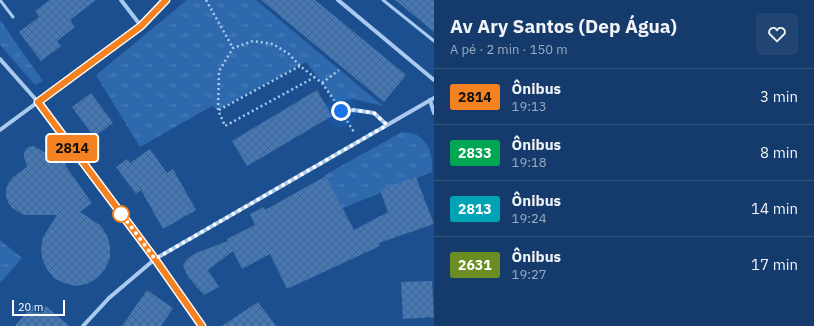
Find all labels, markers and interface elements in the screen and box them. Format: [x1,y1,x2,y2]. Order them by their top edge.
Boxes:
button: heart [756,13,798,55]
text: Av Ary Santos (Dep Água) [450,14,677,38]
text: A pé · 2 min · 150 m [450,41,568,58]
text: Ônibus [512,79,561,98]
text: 3 min [760,87,798,106]
text: 2814 [458,88,492,106]
text: 19:13 [512,98,547,115]
your location [331,101,351,121]
line badge: 2814 [44,135,100,161]
text: Ônibus [512,135,561,154]
text: 2814 [55,139,89,157]
text: 8 min [760,143,798,162]
text: 2833 [458,144,492,162]
text: 19:18 [512,154,547,171]
text: Ônibus [512,191,561,210]
text: 14 min [751,199,798,218]
text: 2813 [458,200,492,218]
unlabelled marker [112,205,130,223]
text: 19:24 [512,210,547,227]
text: Ônibus [512,247,561,266]
text: 17 min [751,255,798,274]
text: 2631 [458,256,492,274]
text: 19:27 [512,266,547,283]
scale bar [12,298,65,317]
text: 20 m [18,300,43,314]

